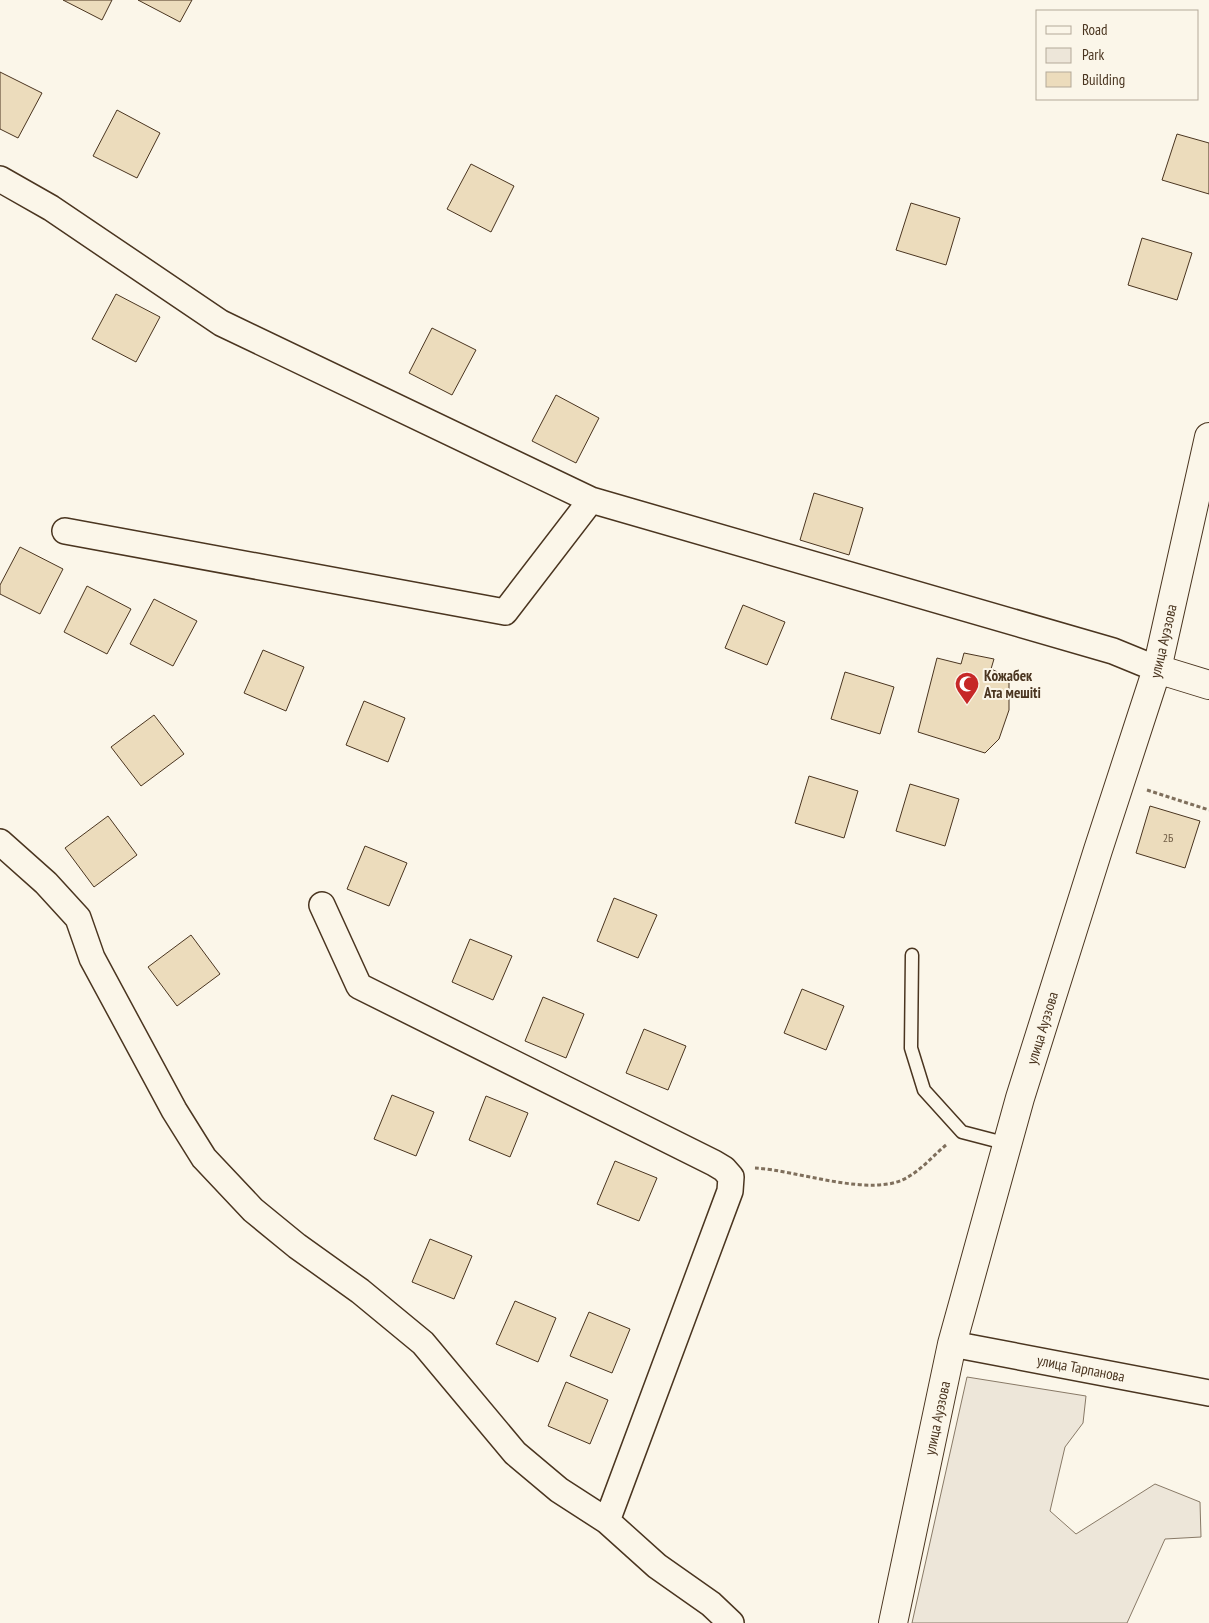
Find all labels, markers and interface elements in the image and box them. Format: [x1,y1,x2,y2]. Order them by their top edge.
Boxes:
legend [1036,10,1199,100]
text: Road [1082,20,1108,39]
text: Park [1082,45,1104,64]
text: Building [1082,70,1125,89]
street label: улица Ауэзова [1145,602,1181,680]
place label: Кожабек Ата мешiti [983,666,1041,702]
mosque icon: Кожабек Ата мешiti [954,671,980,705]
house number: 2Б [1163,830,1173,845]
street label: улица Ауэзова [1022,989,1062,1067]
street label: улица Тарпанова [1036,1350,1126,1386]
street label: улица Ауэзова [920,1379,954,1457]

